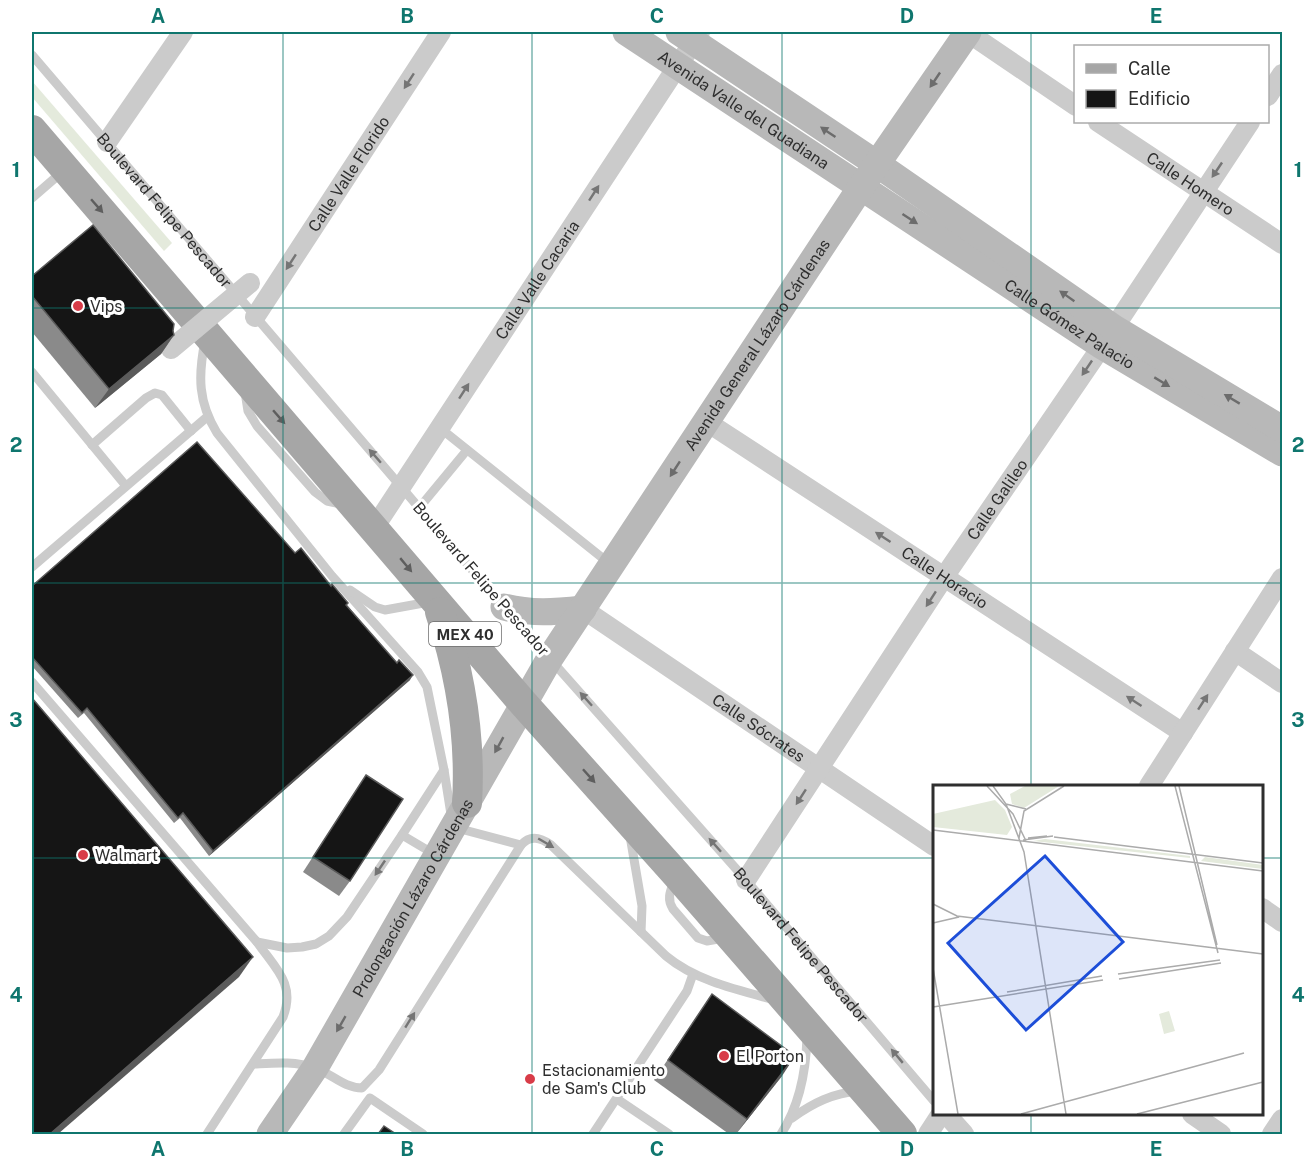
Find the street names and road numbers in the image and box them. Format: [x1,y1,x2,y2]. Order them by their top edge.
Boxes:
street label: Avenida Valle del Guadiana [655,46,833,173]
street label: Calle Valle Florido [304,112,393,235]
street label: Boulevard Felipe Pescador [93,129,236,291]
street label: Calle Homero [1143,148,1238,219]
street label: Calle Valle Cacaria [491,217,583,343]
street label: Avenida General Lázaro Cárdenas [680,235,834,454]
street label: Calle Gómez Palacio [1001,275,1138,373]
street label: Calle Galileo [963,455,1031,543]
street label: Boulevard Felipe Pescador [409,498,553,660]
street label: Calle Horacio [898,542,992,612]
road number: MEX 40 [429,622,501,646]
street label: Calle Sócrates [709,690,809,766]
street label: Prolongación Lázaro Cárdenas [348,795,477,1000]
street label: Boulevard Felipe Pescador [730,863,873,1026]

